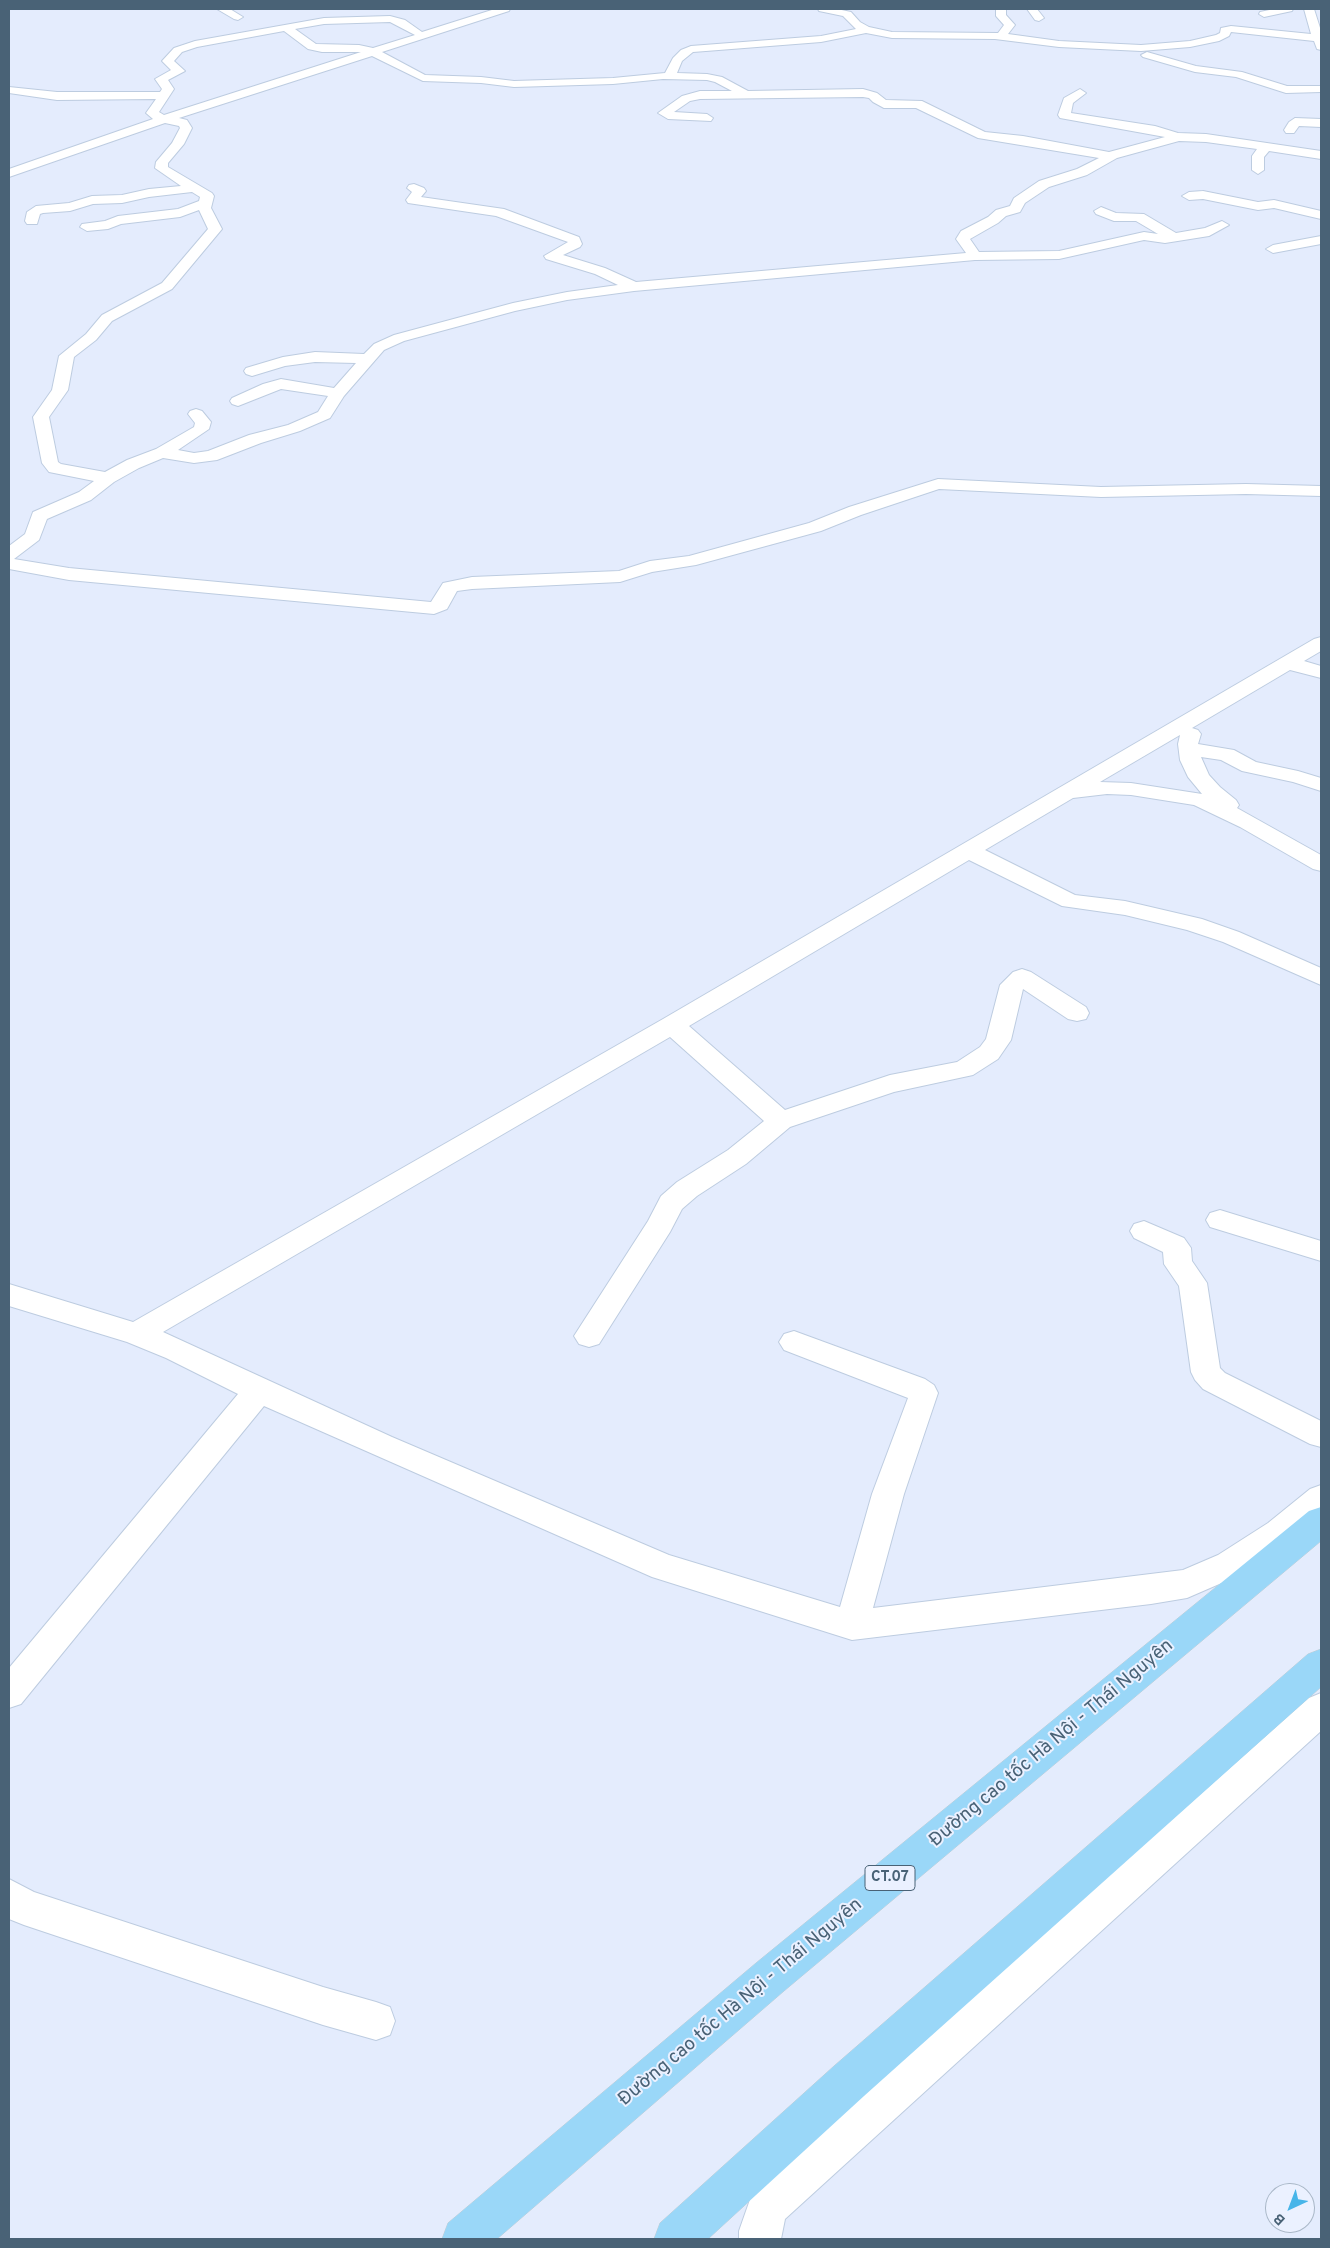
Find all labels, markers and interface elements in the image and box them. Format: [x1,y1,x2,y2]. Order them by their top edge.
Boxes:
street label: Đường cao tốc Hà Nội - Thái Nguyên [925,1635,1179,1853]
road number: CT.07 [865,1866,915,1890]
street label: Đường cao tốc Hà Nội - Thái Nguyên [614,1894,868,2112]
north arrow [1265,2183,1315,2233]
text: B [1271,2209,1289,2228]

